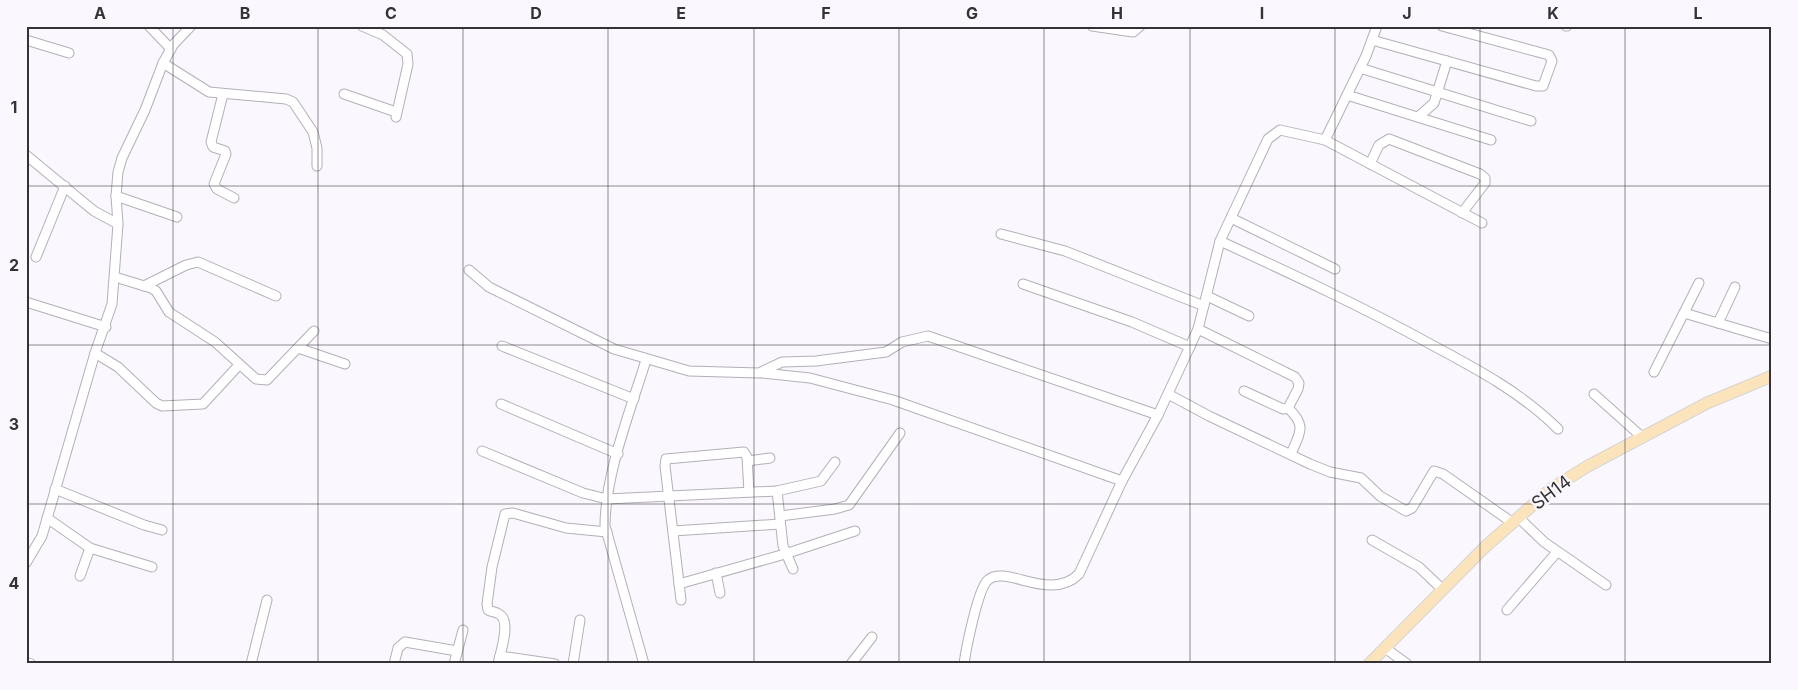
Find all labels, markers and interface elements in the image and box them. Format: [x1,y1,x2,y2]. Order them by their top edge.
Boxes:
text: A [94,3,106,23]
text: B [240,3,250,23]
text: C [385,3,397,23]
text: D [530,3,542,23]
text: E [676,3,686,23]
text: F [821,3,831,23]
text: G [966,3,978,23]
text: H [1111,3,1123,23]
text: I [1260,3,1264,23]
text: J [1402,3,1412,23]
text: K [1547,3,1559,23]
text: L [1693,3,1703,23]
text: 1 [11,97,17,117]
text: 2 [9,255,19,275]
text: 3 [9,414,19,434]
street label: SH14 [1527,470,1575,514]
text: 4 [9,573,20,593]

